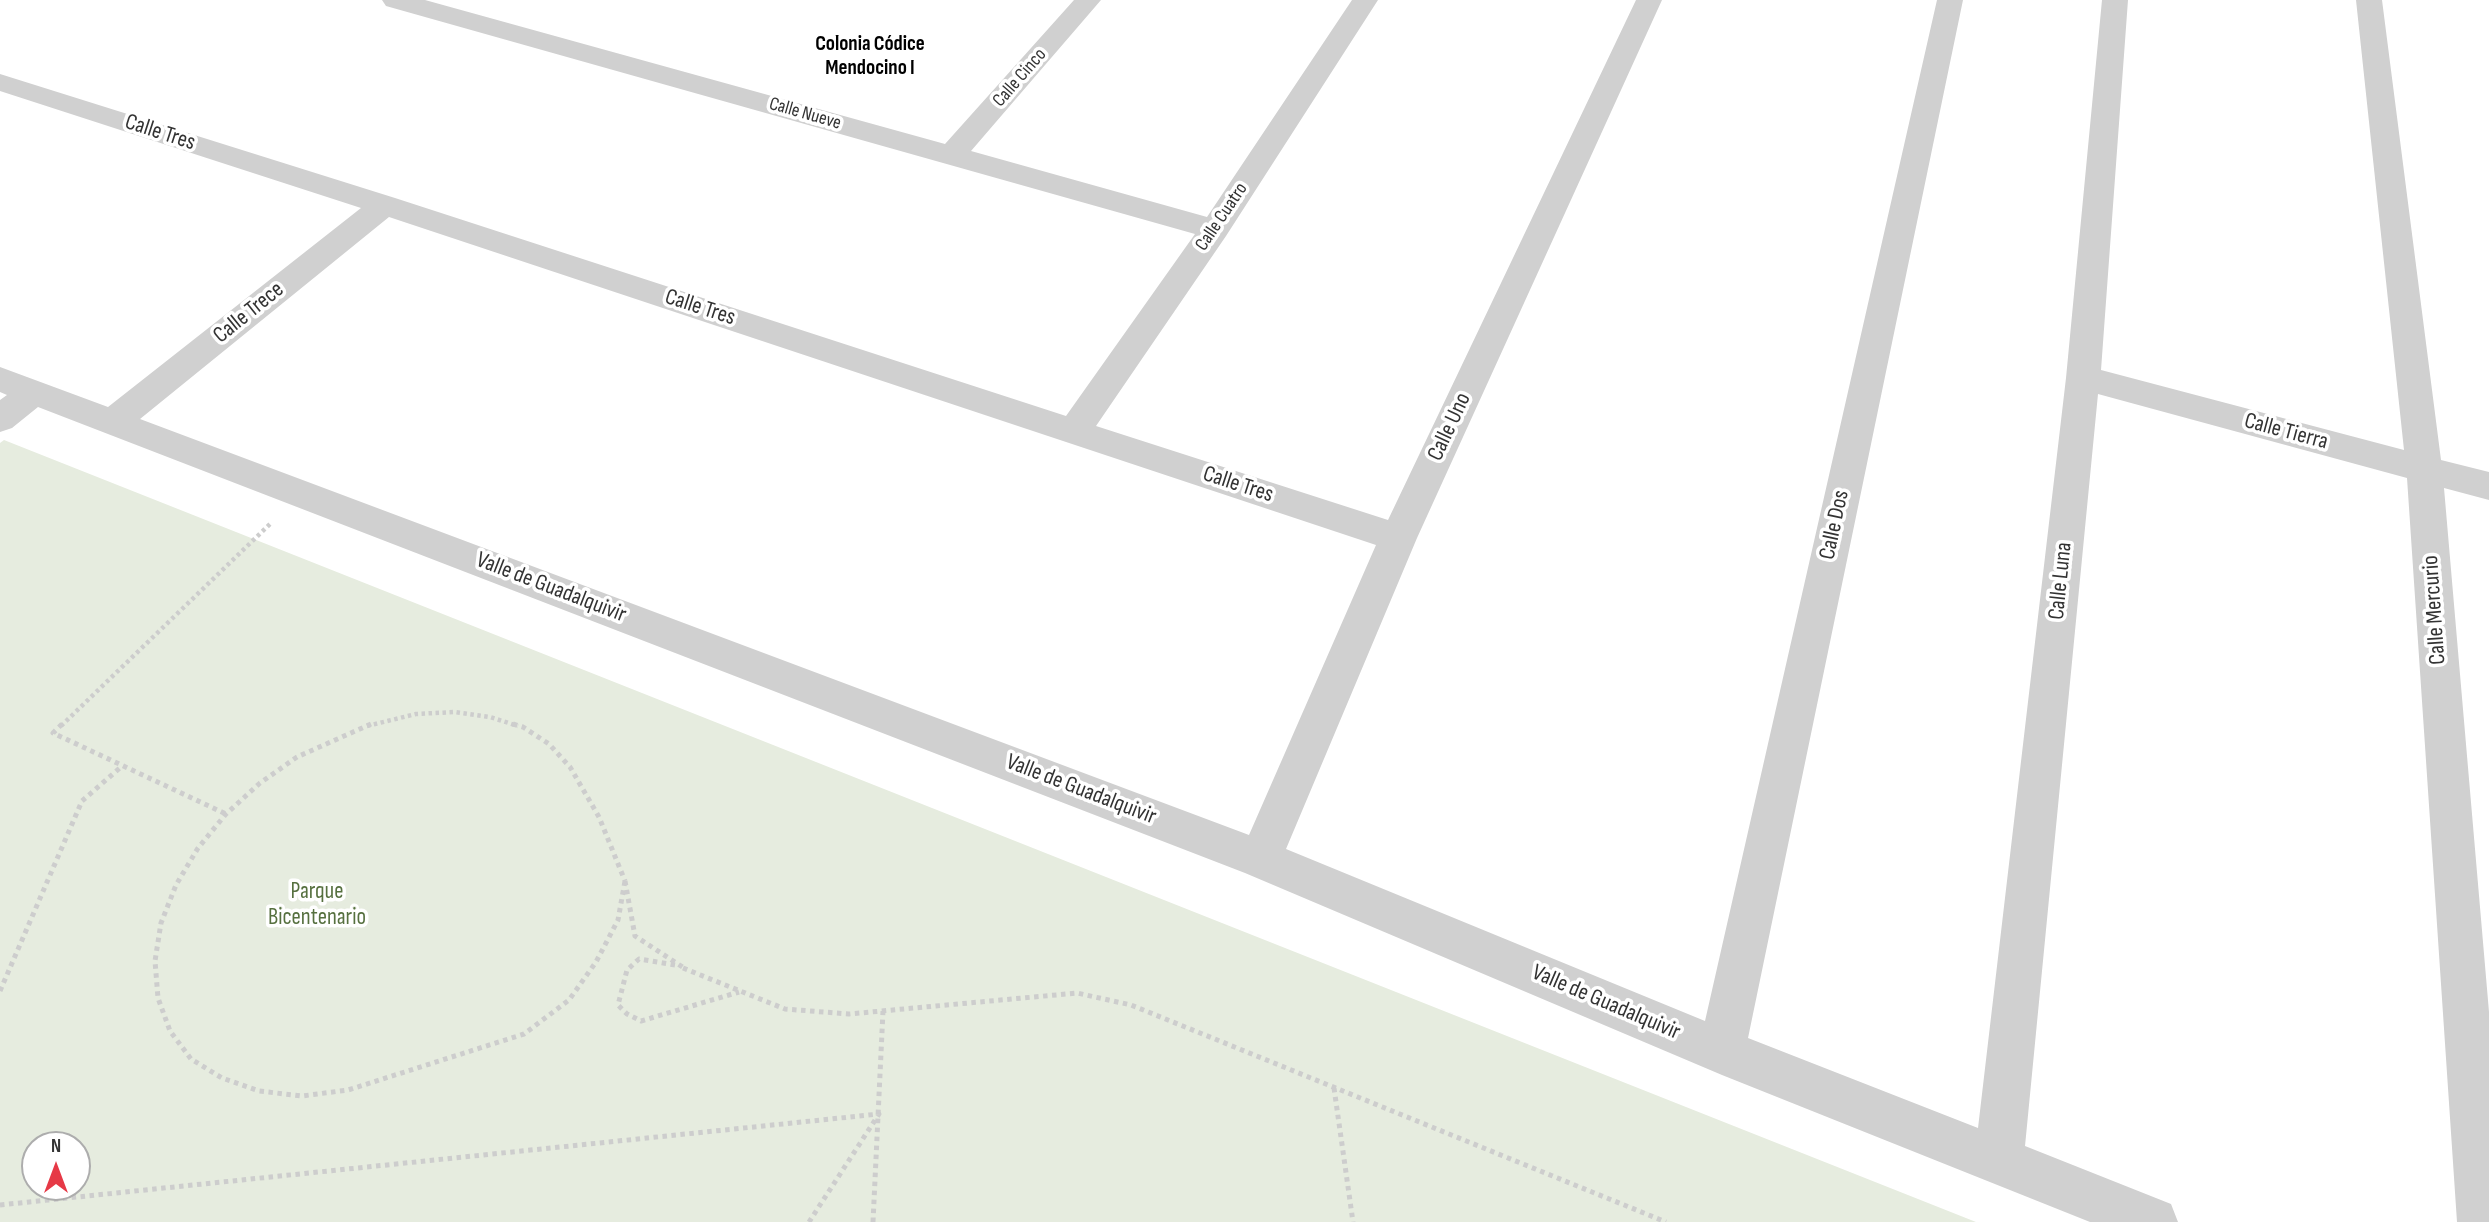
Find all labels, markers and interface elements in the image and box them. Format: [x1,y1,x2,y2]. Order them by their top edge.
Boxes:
district label: Colonia Códice Mendocino I [815,32,925,82]
street label: Calle Cinco [988,44,1052,112]
street label: Calle Nueve [766,93,844,135]
street label: Calle Tres [121,109,199,157]
street label: Calle Cuatro [1191,179,1253,255]
street label: Calle Trece [208,276,290,350]
street label: Calle Tres [661,284,739,332]
street label: Calle Uno [1422,389,1478,465]
street label: Calle Tierra [2241,408,2331,456]
street label: Calle Tres [1199,461,1277,509]
street label: Calle Dos [1814,488,1856,562]
street label: Calle Luna [2043,541,2079,621]
street label: Valle de Guadalquivir [472,547,630,629]
street label: Calle Mercurio [2417,554,2453,666]
street label: Valle de Guadalquivir [1002,749,1160,831]
park label: Parque Bicentenario [268,878,366,932]
street label: Valle de Guadalquivir [1528,959,1684,1047]
north arrow [21,1131,91,1201]
text: N [51,1135,61,1158]

